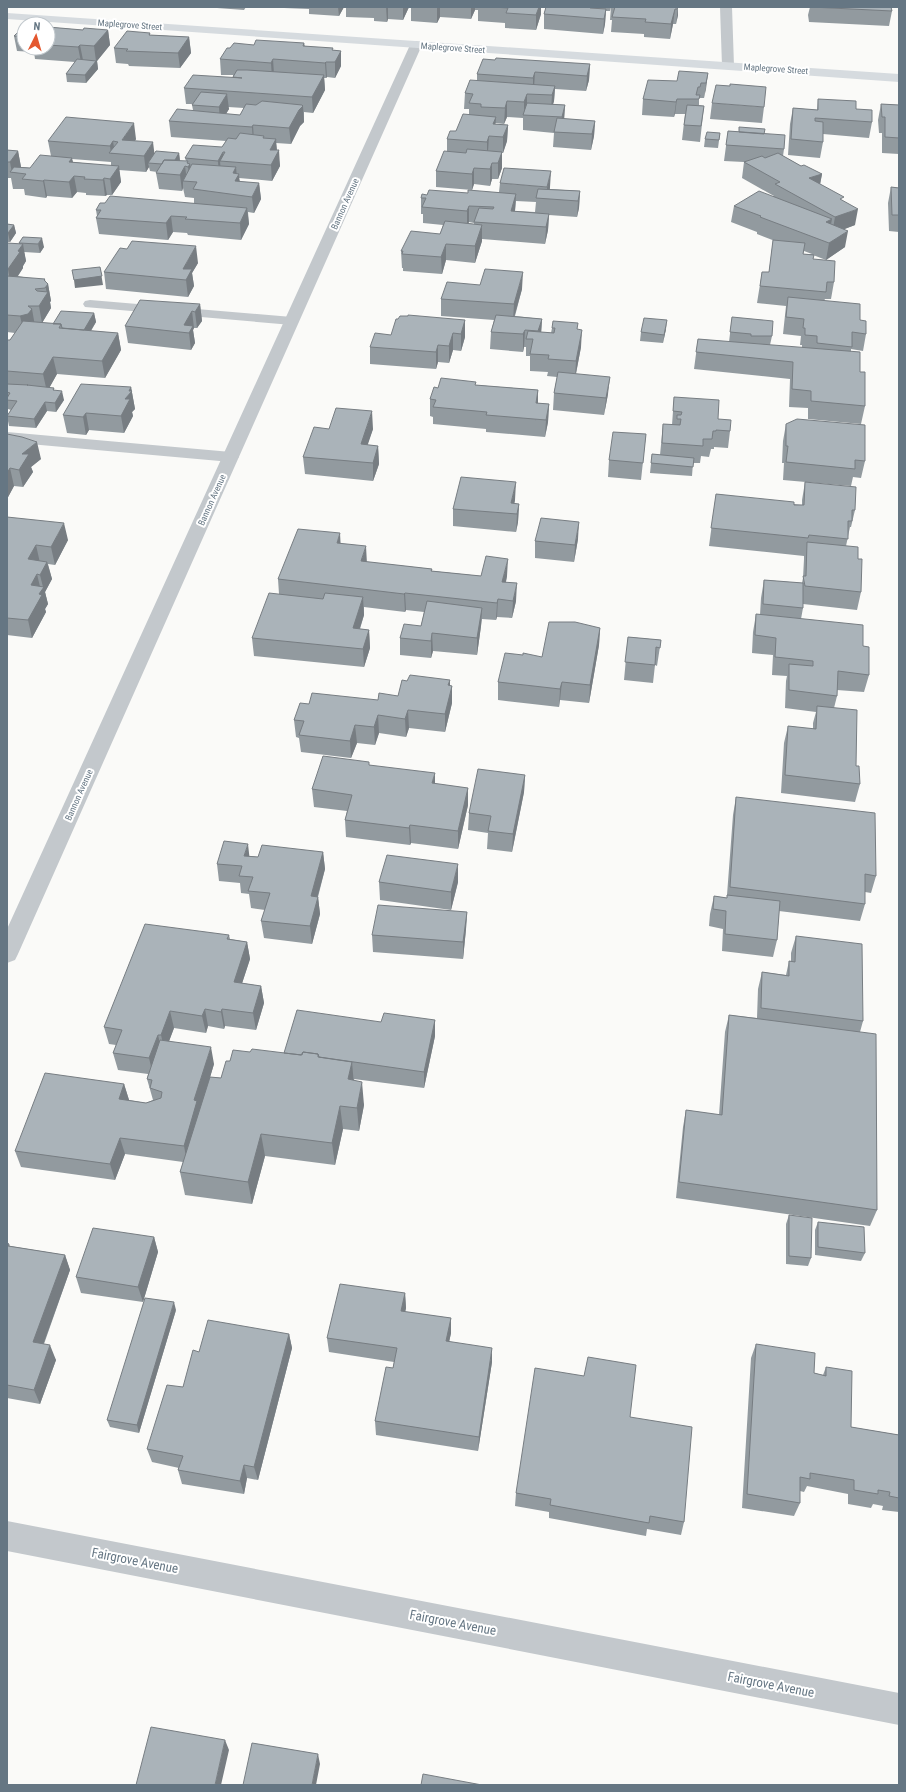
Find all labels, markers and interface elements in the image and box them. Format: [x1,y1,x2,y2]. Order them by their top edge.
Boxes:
north arrow [16,16,56,56]
street label: Maplegrove Street [97,18,163,32]
text: N [33,20,41,33]
street label: Maplegrove Street [420,41,486,55]
street label: Maplegrove Street [743,62,809,76]
street label: Bannon Avenue [329,177,361,231]
street label: Bannon Avenue [196,473,228,527]
street label: Bannon Avenue [63,768,95,822]
street label: Fairgrove Avenue [90,1545,179,1576]
street label: Fairgrove Avenue [408,1607,497,1638]
street label: Fairgrove Avenue [726,1669,815,1700]

